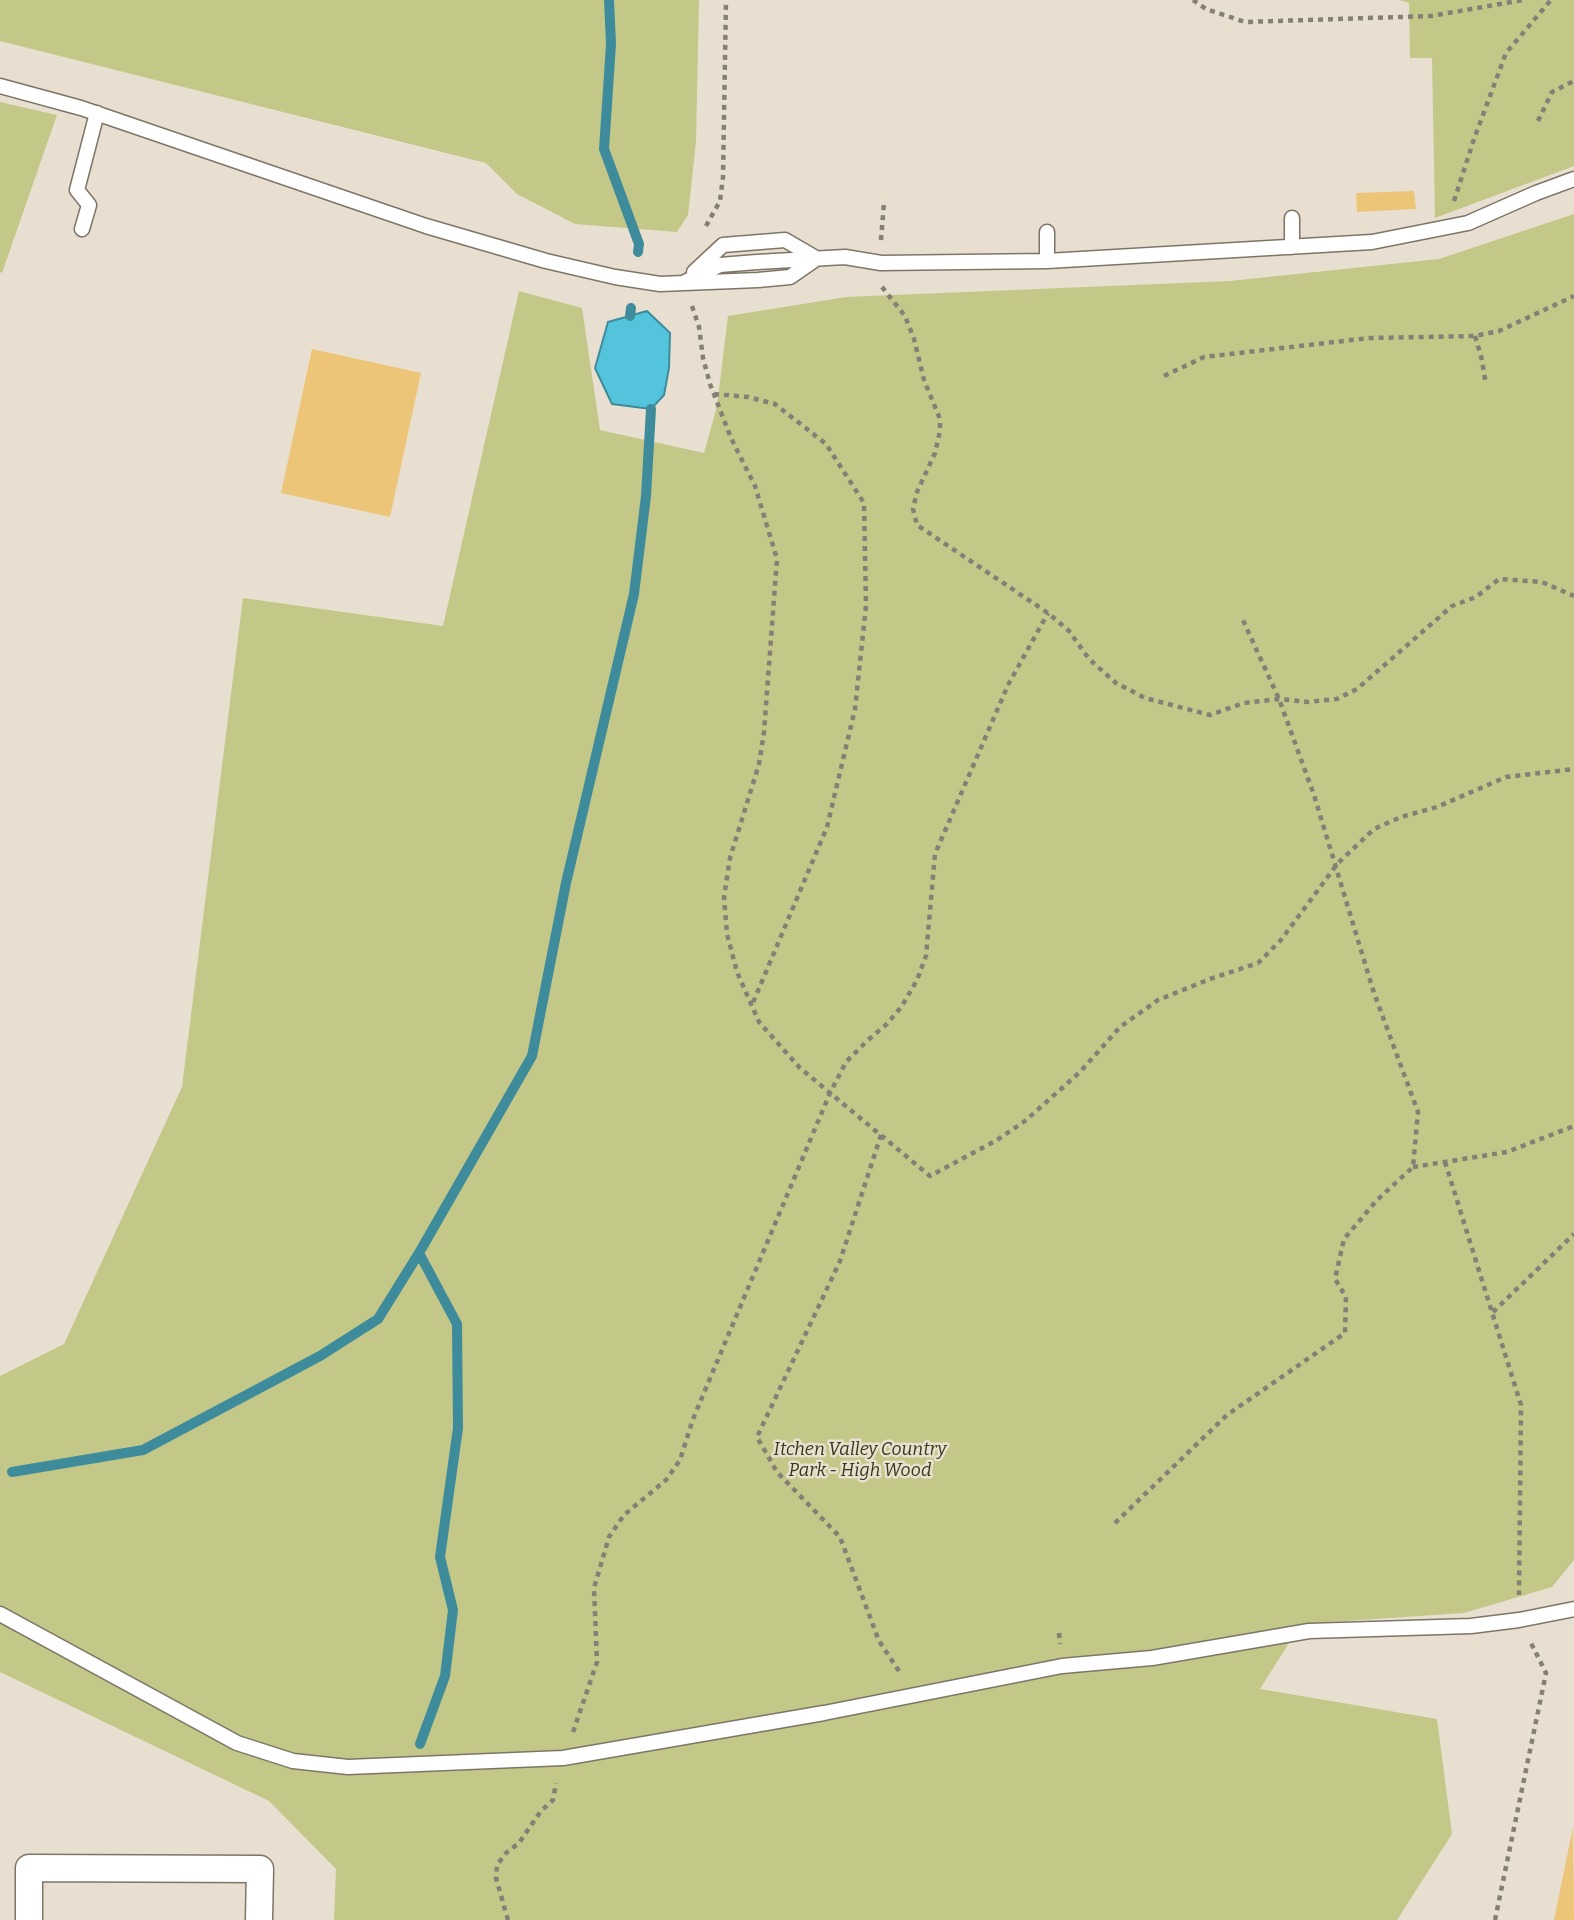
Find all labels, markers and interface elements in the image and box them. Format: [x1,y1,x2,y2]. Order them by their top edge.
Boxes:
park label: Itchen Valley Country Park - High Wood [774,1439,946,1482]

